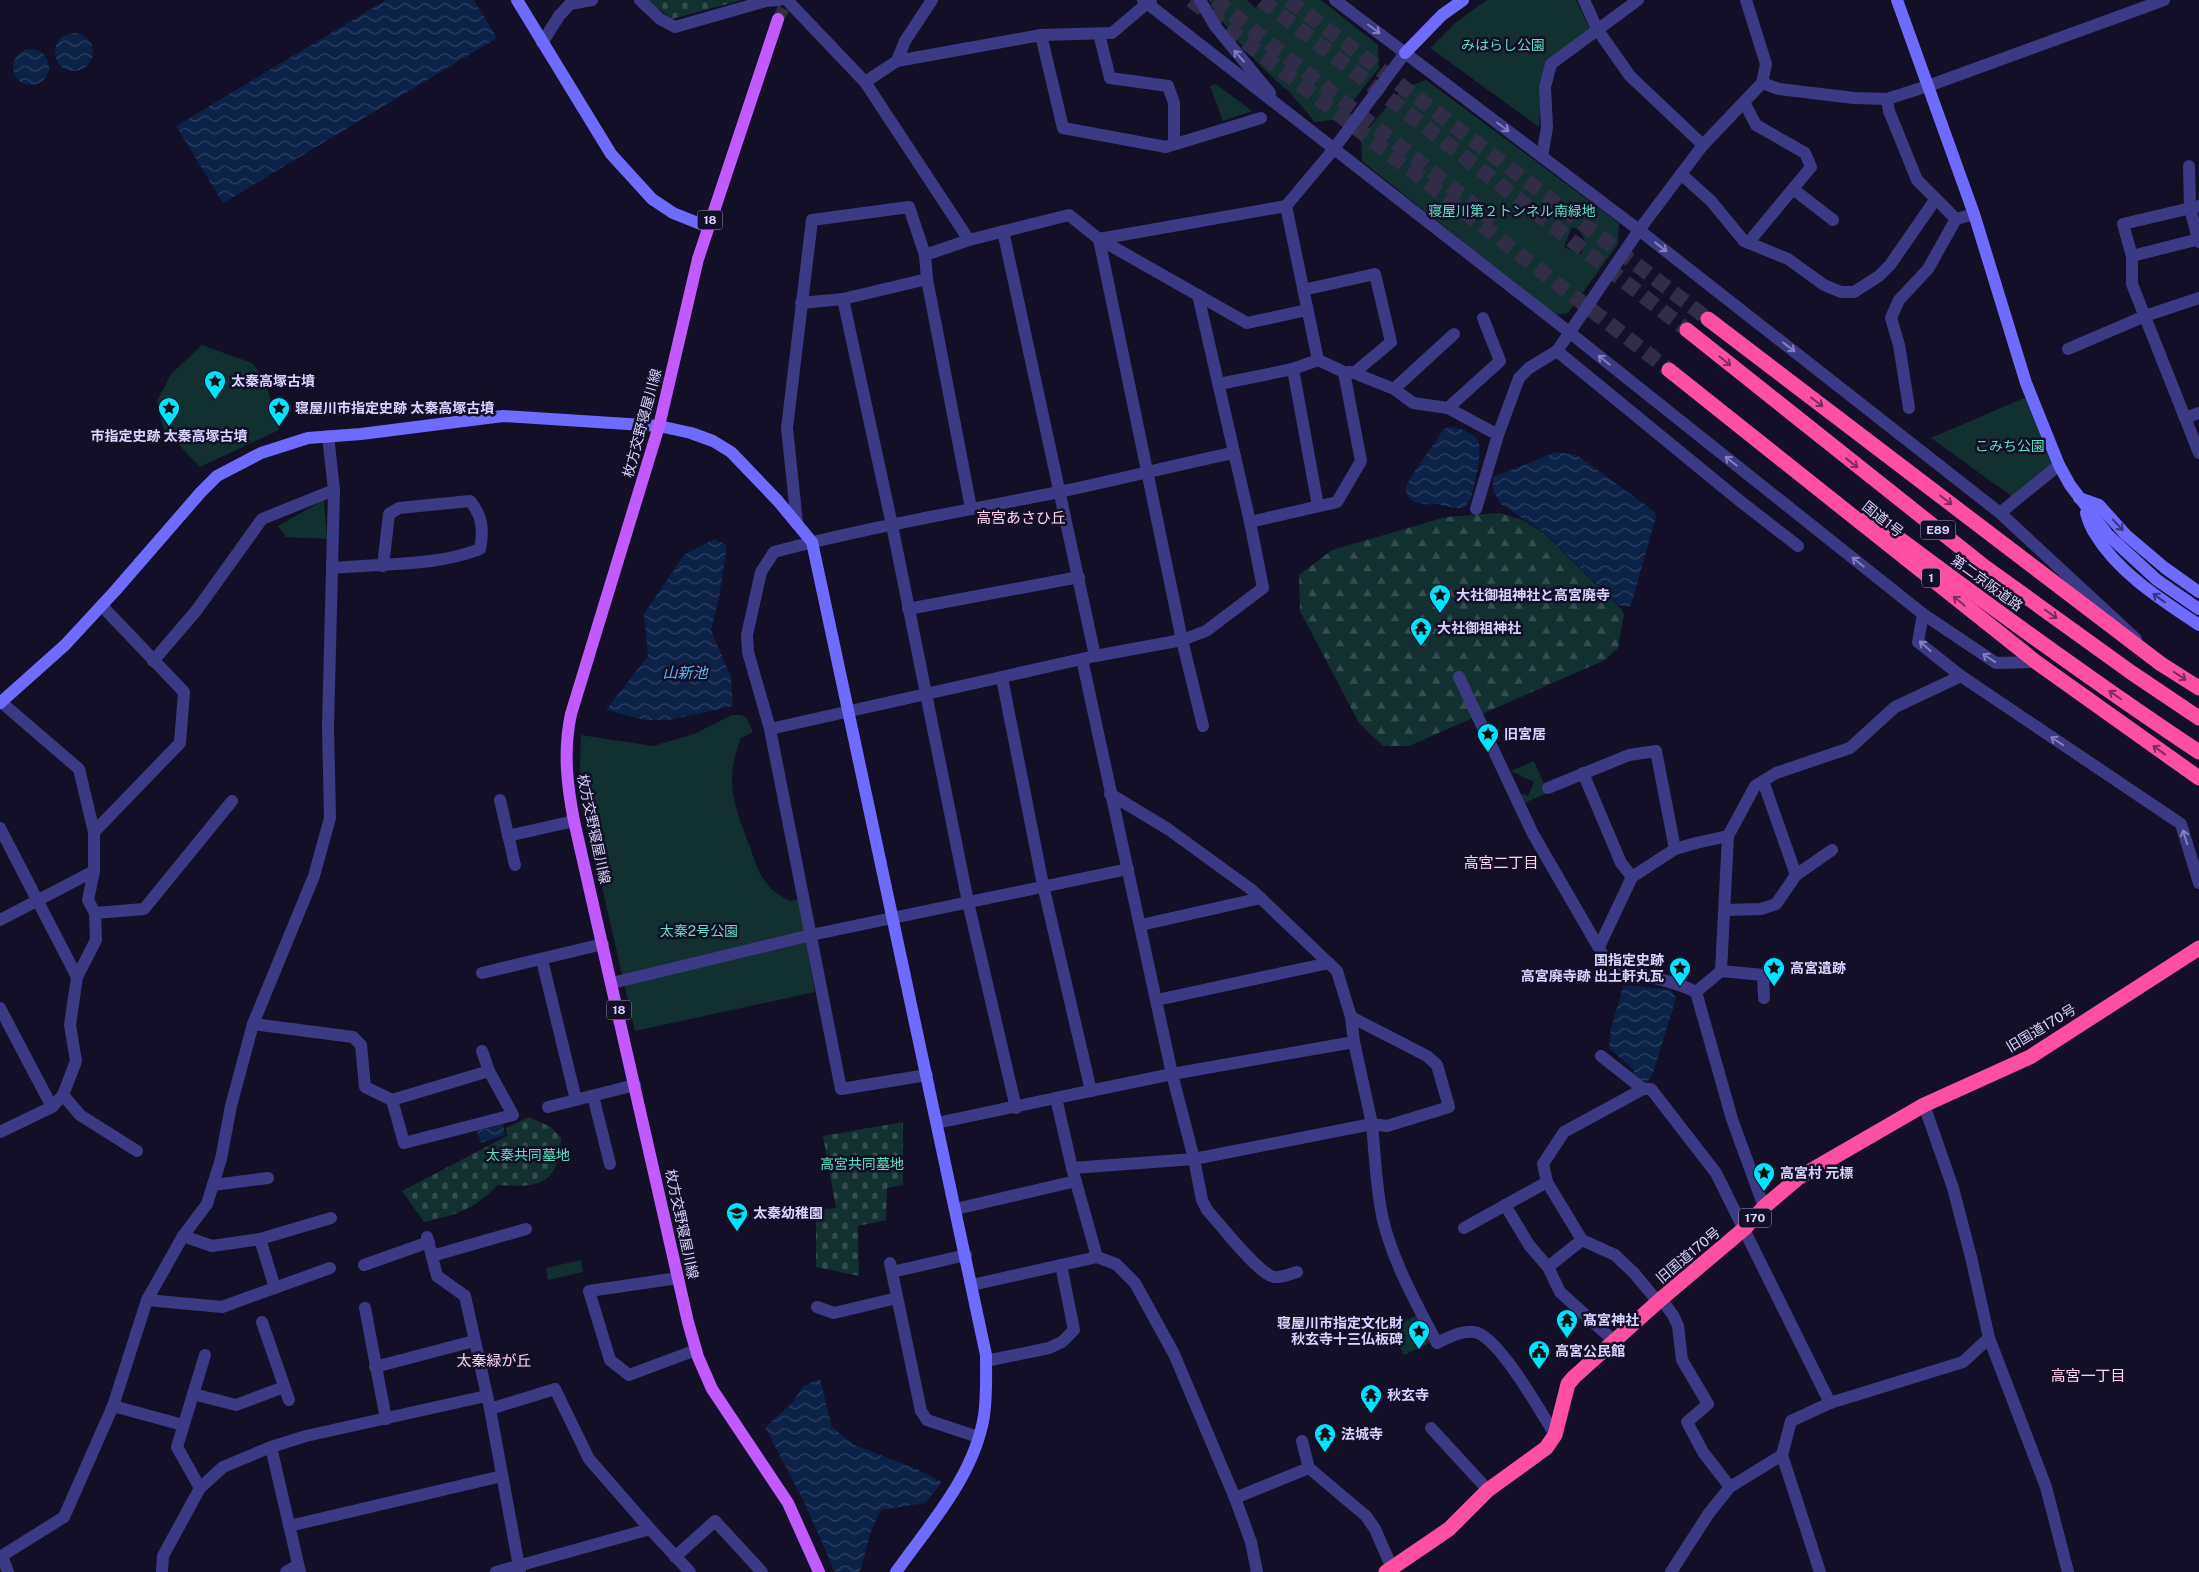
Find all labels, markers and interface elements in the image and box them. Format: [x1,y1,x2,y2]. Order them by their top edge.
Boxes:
one-way arrow [1367,24,1380,35]
park label: みはらし公園 [1461,37,1545,53]
one-way arrow [1233,49,1244,62]
one-way arrow [1496,122,1509,133]
park label: 寝屋川第２トンネル南緑地 [1428,203,1596,219]
road number: 18 [698,210,722,230]
one-way arrow [1654,242,1667,253]
one-way arrow [1782,342,1795,353]
one-way arrow [1598,354,1611,365]
one-way arrow [1719,355,1732,366]
street label: 枚方交野寝屋川線 [620,367,664,479]
place icon: 太秦高塚古墳 [203,369,227,400]
place label: 太秦高塚古墳 [231,373,315,389]
place icon: 市指定史跡 太秦高塚古墳 [157,396,181,427]
place icon: 寝屋川市指定史跡 太秦高塚古墳 [267,396,291,427]
one-way arrow [1810,396,1823,407]
place label: 寝屋川市指定史跡 太秦高塚古墳 [295,400,494,416]
place label: 市指定史跡 太秦高塚古墳 [90,428,248,444]
park label: こみち公園 [1975,438,2045,454]
one-way arrow [1725,456,1738,467]
one-way arrow [1845,457,1858,468]
one-way arrow [1939,495,1952,506]
street label: 国道1号 [1859,498,1907,540]
district label: 高宮あさひ丘 [976,509,1066,526]
one-way arrow [2112,519,2124,532]
road number: E89 [1920,520,1956,540]
street label: 第二京阪道路 [1948,552,2026,614]
one-way arrow [1852,557,1865,568]
road number: 1 [1922,568,1940,588]
place icon: 大社御祖神社と高宮廃寺 [1428,583,1452,614]
place label: 大社御祖神社と高宮廃寺 [1456,587,1610,603]
one-way arrow [2152,593,2166,603]
one-way arrow [1953,595,1966,606]
one-way arrow [2044,609,2058,619]
temple icon: 大社御祖神社 [1409,616,1433,647]
place label: 大社御祖神社 [1437,620,1521,636]
one-way arrow [1919,641,1932,653]
one-way arrow [1982,653,1996,664]
water label: 山新池 [662,664,709,681]
one-way arrow [2173,672,2187,682]
one-way arrow [2108,690,2122,700]
place icon: 旧宮居 [1476,722,1500,753]
place label: 旧宮居 [1504,726,1546,742]
one-way arrow [2050,735,2064,746]
one-way arrow [2152,745,2166,755]
street label: 枚方交野寝屋川線 [575,773,613,885]
one-way arrow [2179,829,2189,845]
district label: 高宮二丁目 [1463,854,1539,871]
park label: 太秦2号公園 [660,923,738,939]
place label: 国指定史跡 高宮廃寺跡 出土軒丸瓦 [1521,952,1664,984]
place icon: 国指定史跡 高宮廃寺跡 出土軒丸瓦 [1668,956,1692,987]
place icon: 高宮遺跡 [1762,956,1786,987]
place label: 高宮遺跡 [1790,960,1846,976]
road number: 18 [606,1000,632,1020]
street label: 旧国道170号 [2003,1001,2079,1055]
park label: 太秦共同墓地 [486,1147,570,1163]
park label: 高宮共同墓地 [820,1156,904,1172]
place icon: 高宮村 元標 [1752,1161,1776,1192]
place label: 高宮村 元標 [1780,1165,1853,1181]
street label: 枚方交野寝屋川線 [663,1168,701,1280]
school or university icon: 太秦幼稚園 [725,1201,749,1232]
place label: 太秦幼稚園 [753,1205,823,1221]
road number: 170 [1739,1208,1771,1228]
street label: 旧国道170号 [1653,1224,1723,1286]
temple icon: 髙宮神社 [1555,1308,1579,1339]
place label: 髙宮神社 [1583,1312,1639,1328]
place label: 寝屋川市指定文化財 秋玄寺十三仏板碑 [1277,1315,1403,1347]
place icon: 寝屋川市指定文化財 秋玄寺十三仏板碑 [1407,1319,1431,1350]
public building icon: 高宮公民館 [1527,1339,1551,1370]
place label: 高宮公民館 [1555,1343,1625,1359]
district label: 太秦緑が丘 [456,1352,532,1369]
district label: 高宮一丁目 [2050,1367,2126,1384]
temple icon: 秋玄寺 [1359,1383,1383,1414]
place label: 秋玄寺 [1387,1387,1429,1403]
temple icon: 法城寺 [1313,1422,1337,1453]
place label: 法城寺 [1341,1426,1383,1442]

